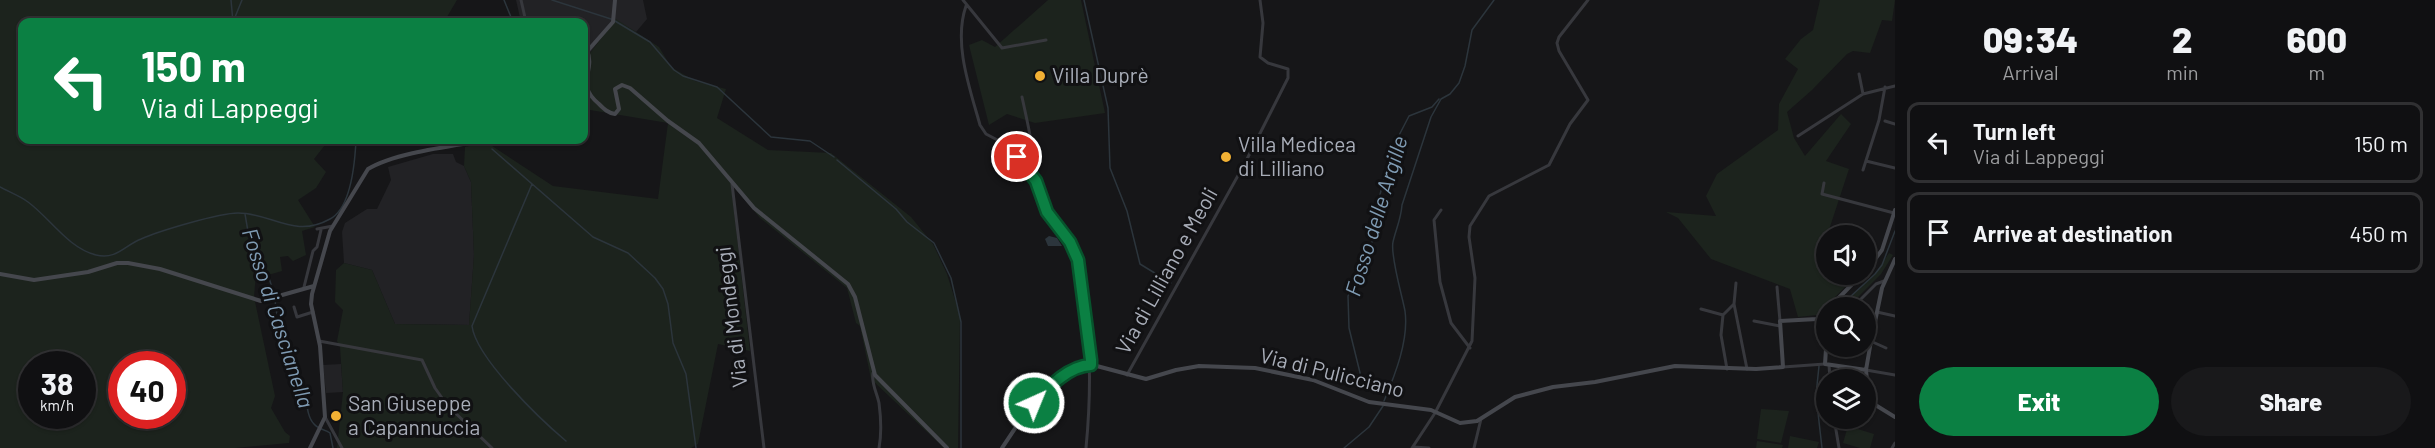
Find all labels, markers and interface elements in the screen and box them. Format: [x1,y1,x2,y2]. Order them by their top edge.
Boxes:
text: 09:34 [1983,17,2078,60]
text: 2 [2172,17,2193,60]
text: 600 [2286,17,2347,60]
text: 150 m [141,40,246,90]
icon: left [42,42,120,120]
text: Arrival [2003,60,2059,84]
text: min [2166,60,2199,84]
text: m [2309,60,2325,84]
place label: Villa Duprè [1052,62,1149,87]
marker: Villa Duprè [1033,69,1047,83]
text: Via di Lappeggi [141,91,319,123]
text: Turn left [1973,118,2056,144]
icon: left [1922,126,1955,159]
text: 150 m [2354,130,2408,156]
pin [991,131,1042,182]
place label: Villa Medicea di Lilliano [1238,131,1356,180]
water label: Fosso delle Argille [1338,133,1412,299]
icon: arrive [1000,140,1033,173]
text: Via di Lappeggi [1973,144,2105,168]
marker: Villa Medicea di Lilliano [1219,150,1233,164]
street label: Via di Lilliano e Meoli [1109,183,1222,358]
icon: arrive [1922,216,1955,249]
text: Arrive at destination [1973,220,2172,246]
text: 450 m [2350,220,2408,246]
water label: Fosso di Cascianella [238,225,320,411]
map controls [1816,225,1876,429]
button: sound [1816,225,1876,285]
street label: Via di Mondeggi [709,245,752,389]
button: search [1816,297,1876,357]
street label: Via di Pulicciano [1258,342,1407,402]
speed limit sign: 40 [108,351,186,429]
text: 38 [41,365,73,401]
button: Exit [1919,367,2159,436]
button: Share [2171,367,2411,436]
button: layers [1816,369,1876,429]
position arrow [1002,371,1066,435]
place label: San Giuseppe a Capannuccia [348,390,480,439]
text: km/h [40,396,74,414]
marker: San Giuseppe a Capannuccia [329,409,343,423]

